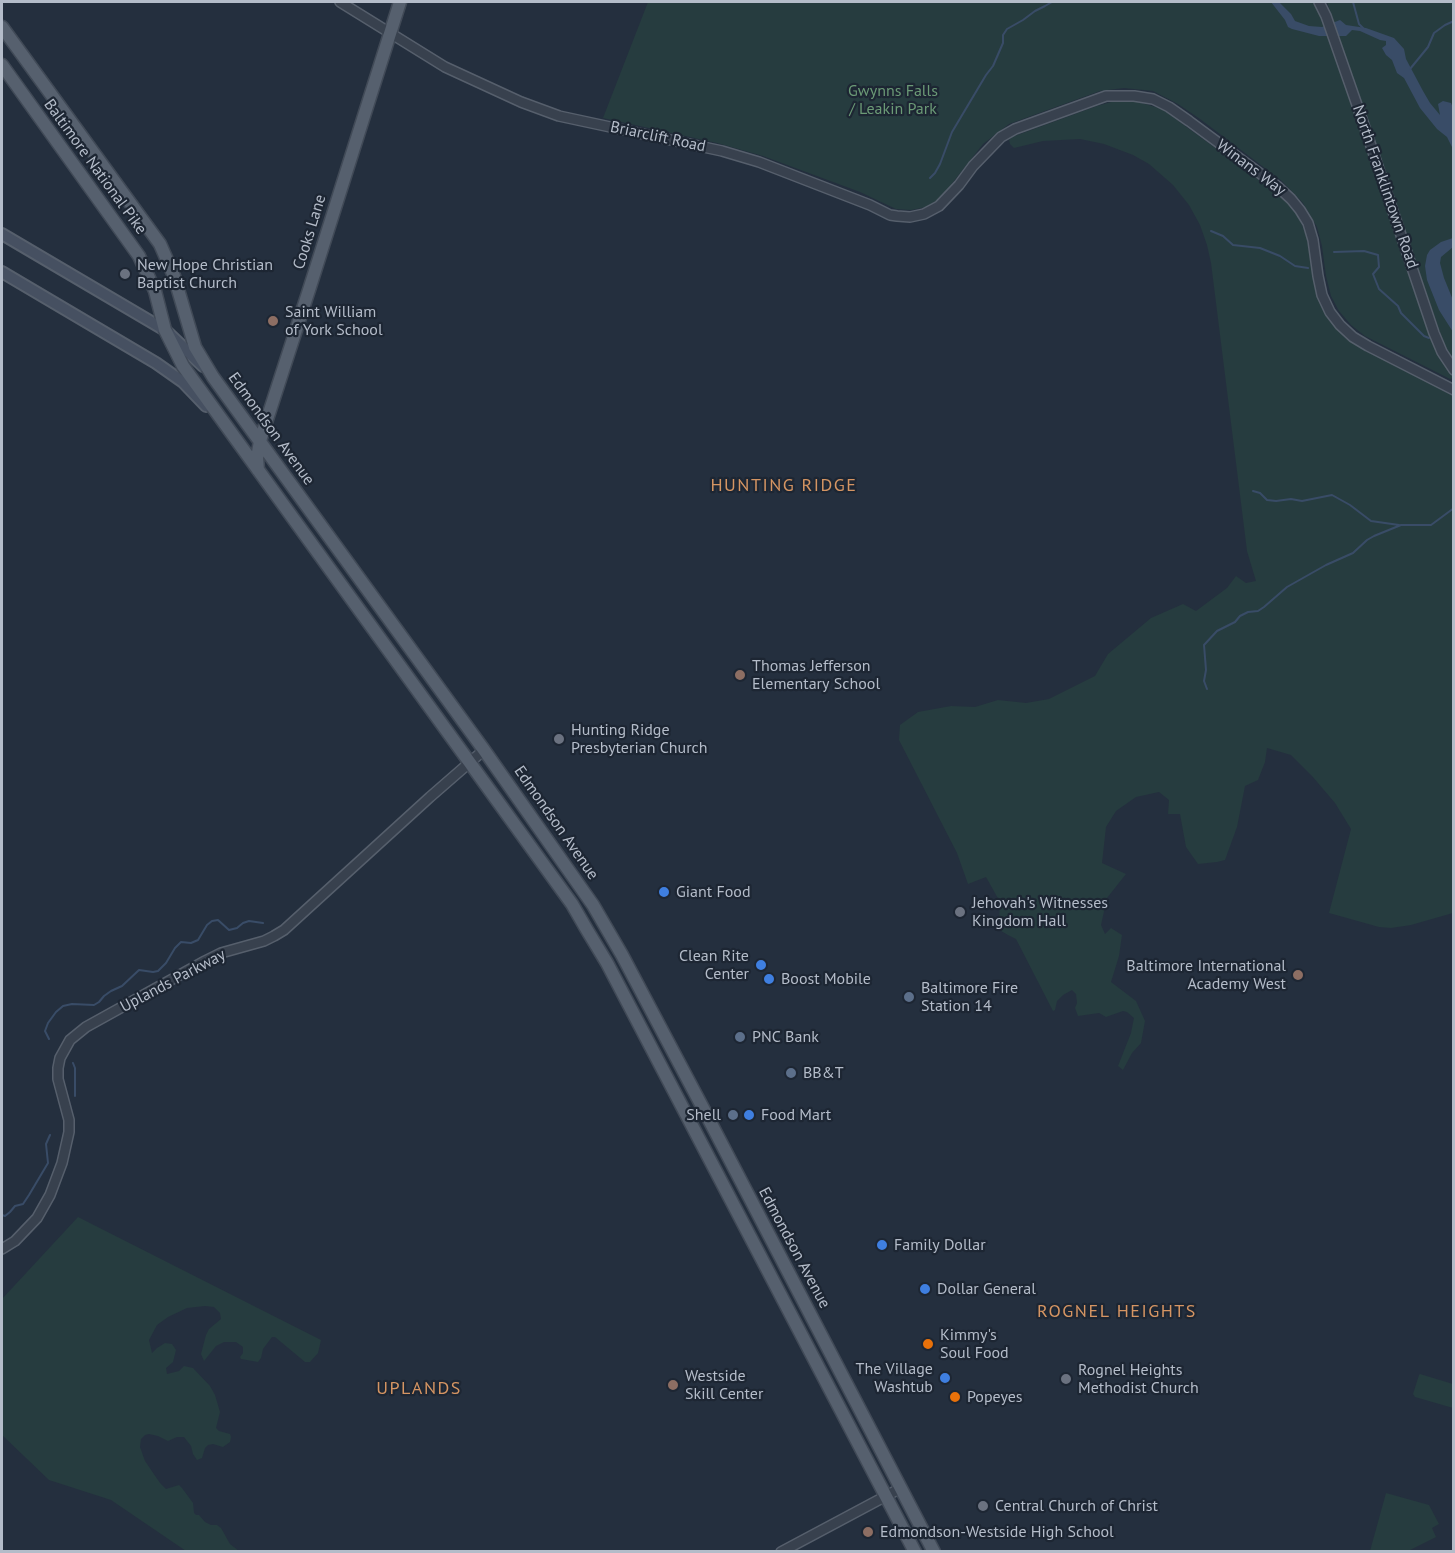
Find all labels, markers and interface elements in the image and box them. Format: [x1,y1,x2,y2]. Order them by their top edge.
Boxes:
park label: Gwynns Falls / Leakin Park [848,81,938,119]
street label: Baltimore National Pike [39,96,151,238]
street label: North Franklintown Road [1348,103,1422,271]
street label: Briarclift Road [609,118,707,156]
street label: Winans Way [1212,136,1290,200]
street label: Cooks Lane [290,192,330,272]
place label: New Hope Christian Baptist Church [137,255,273,293]
marker: New Hope Christian Baptist Church [118,267,132,281]
place label: Saint William of York School [285,302,383,340]
marker: Saint William of York School [266,314,280,328]
street label: Edmondson Avenue [224,369,318,489]
district label: HUNTING RIDGE [711,475,857,497]
place label: Thomas Jefferson Elementary School [752,656,880,694]
marker: Thomas Jefferson Elementary School [733,668,747,682]
place label: Hunting Ridge Presbyterian Church [571,720,708,758]
marker: Hunting Ridge Presbyterian Church [552,732,566,746]
street label: Edmondson Avenue [510,762,602,884]
place label: Giant Food [676,882,750,902]
marker: Giant Food [657,885,671,899]
place label: Jehovah's Witnesses Kingdom Hall [972,893,1108,931]
marker: Jehovah's Witnesses Kingdom Hall [953,905,967,919]
street label: Uplands Parkway [117,945,229,1017]
place label: Clean Rite Center [679,946,749,984]
place label: Baltimore International Academy West [1126,956,1286,994]
marker: Clean Rite Center [754,958,768,972]
marker: Baltimore International Academy West [1291,968,1305,982]
place label: Boost Mobile [781,969,871,989]
marker: Boost Mobile [762,972,776,986]
place label: Baltimore Fire Station 14 [921,978,1018,1016]
marker: Baltimore Fire Station 14 [902,990,916,1004]
place label: PNC Bank [752,1027,819,1047]
marker: PNC Bank [733,1030,747,1044]
place label: BB&T [803,1063,844,1083]
marker: BB&T [784,1066,798,1080]
place label: Shell [686,1105,721,1125]
place label: Food Mart [761,1105,831,1125]
marker: Shell [726,1108,740,1122]
marker: Food Mart [742,1108,756,1122]
street label: Edmondson Avenue [754,1184,834,1312]
place label: Family Dollar [894,1235,986,1255]
marker: Family Dollar [875,1238,889,1252]
place label: Dollar General [937,1279,1036,1299]
marker: Dollar General [918,1282,932,1296]
district label: ROGNEL HEIGHTS [1037,1301,1197,1323]
place label: Kimmy's Soul Food [940,1325,1009,1363]
marker: Kimmy's Soul Food [921,1337,935,1351]
place label: The Village Washtub [856,1359,933,1397]
place label: Rognel Heights Methodist Church [1078,1360,1199,1398]
place label: Westside Skill Center [685,1366,763,1404]
marker: The Village Washtub [938,1371,952,1385]
marker: Rognel Heights Methodist Church [1059,1372,1073,1386]
district label: UPLANDS [376,1378,462,1400]
marker: Westside Skill Center [666,1378,680,1392]
place label: Popeyes [967,1387,1023,1407]
marker: Popeyes [948,1390,962,1404]
place label: Central Church of Christ [995,1496,1158,1516]
marker: Central Church of Christ [976,1499,990,1513]
place label: Edmondson-Westside High School [880,1522,1114,1542]
marker: Edmondson-Westside High School [861,1525,875,1539]

